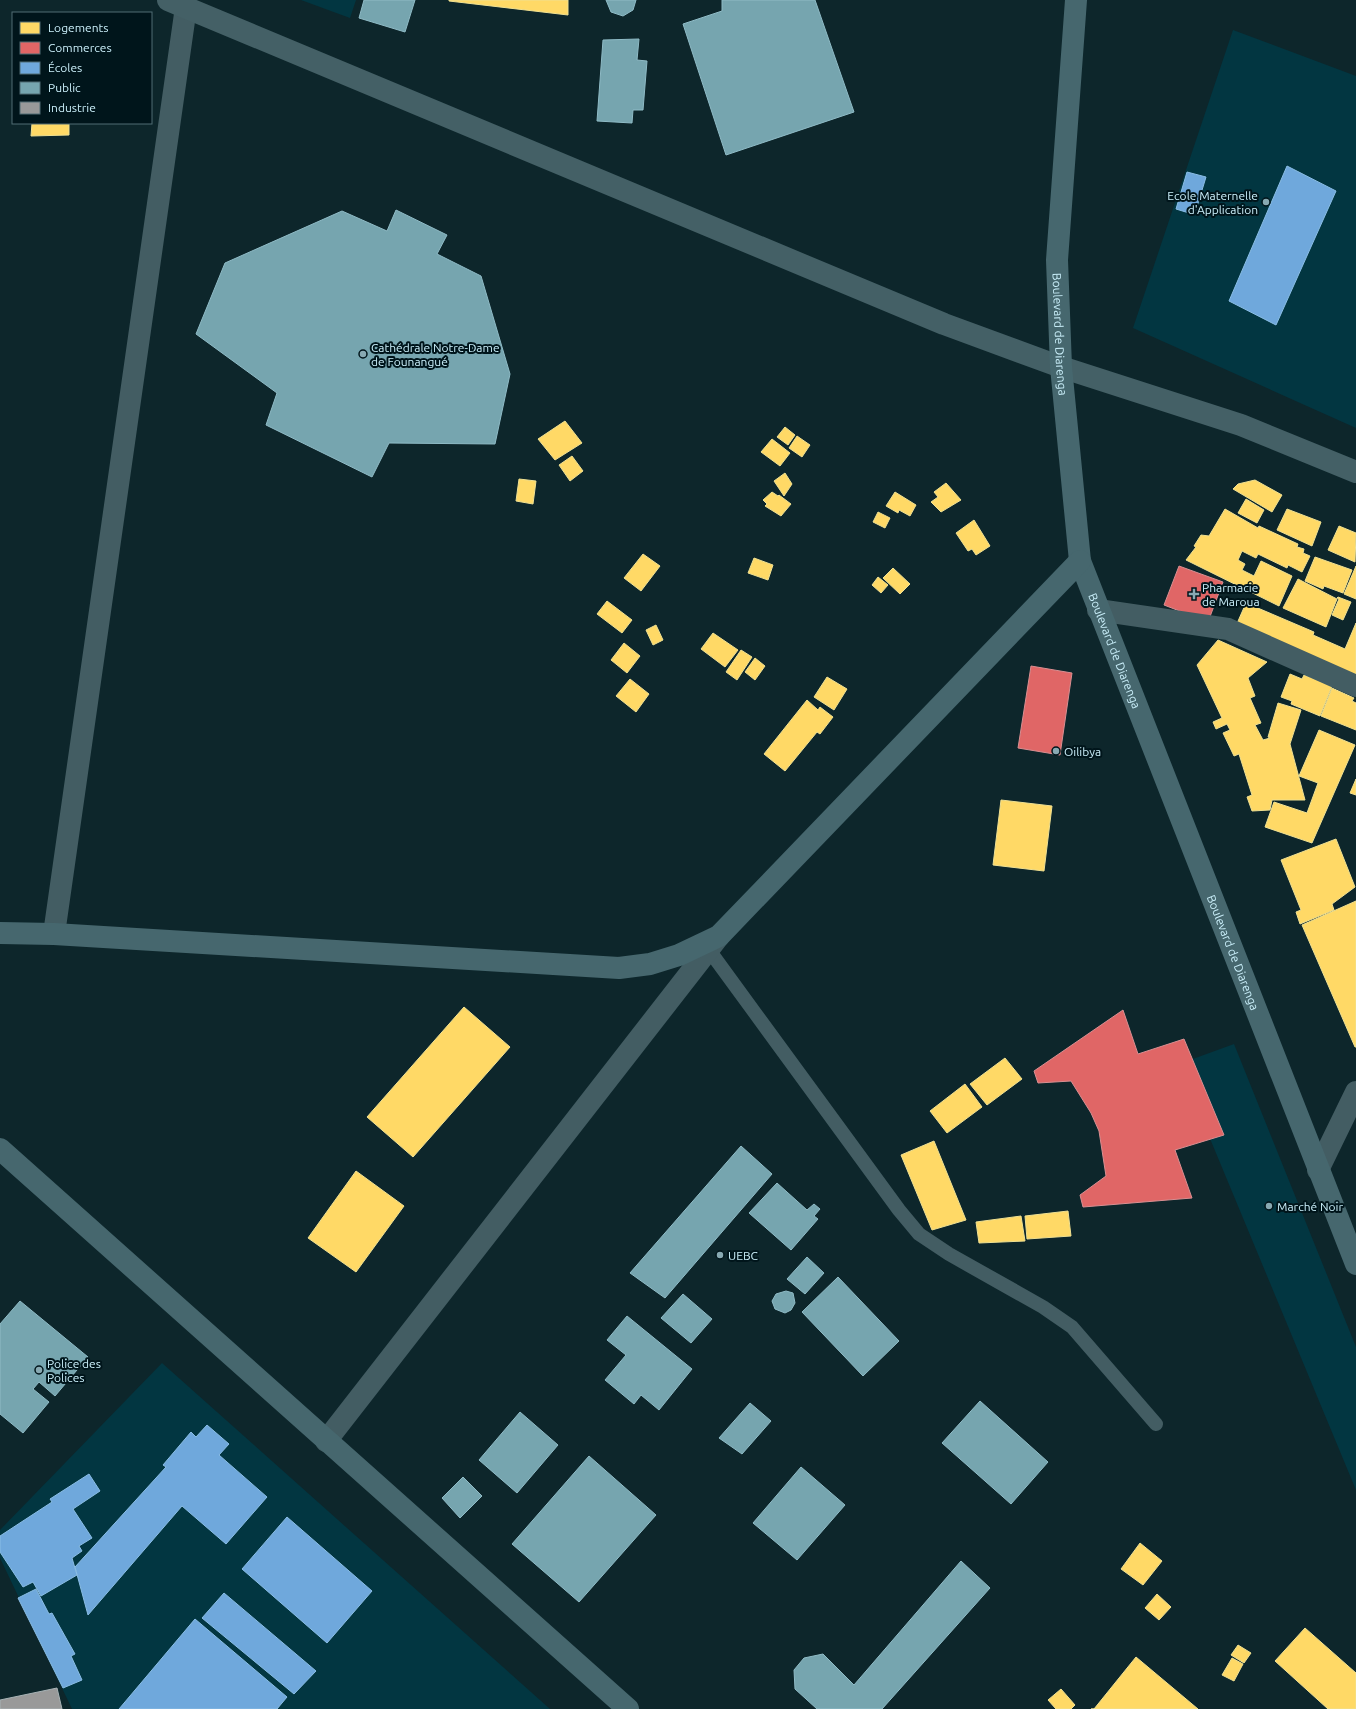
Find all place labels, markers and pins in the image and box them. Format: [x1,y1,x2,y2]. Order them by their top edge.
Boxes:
place label: Ecole Maternelle d'Application [1167,189,1258,216]
marker: Ecole Maternelle d'Application [1261,197,1271,207]
place label: Cathédrale Notre-Dame de Founangué [371,341,500,368]
marker: Cathédrale Notre-Dame de Founangué [358,349,368,359]
place label: Pharmacie de Maroua [1202,581,1260,608]
marker: Pharmacie de Maroua [1189,589,1199,599]
place label: Oilibya [1064,745,1101,758]
marker: Oilibya [1051,746,1061,756]
place label: Marché Noir [1277,1200,1343,1213]
marker: Marché Noir [1264,1201,1274,1211]
place label: UEBC [728,1249,759,1262]
marker: UEBC [715,1250,725,1260]
place label: Police des Polices [47,1357,101,1384]
marker: Police des Polices [34,1365,44,1375]

